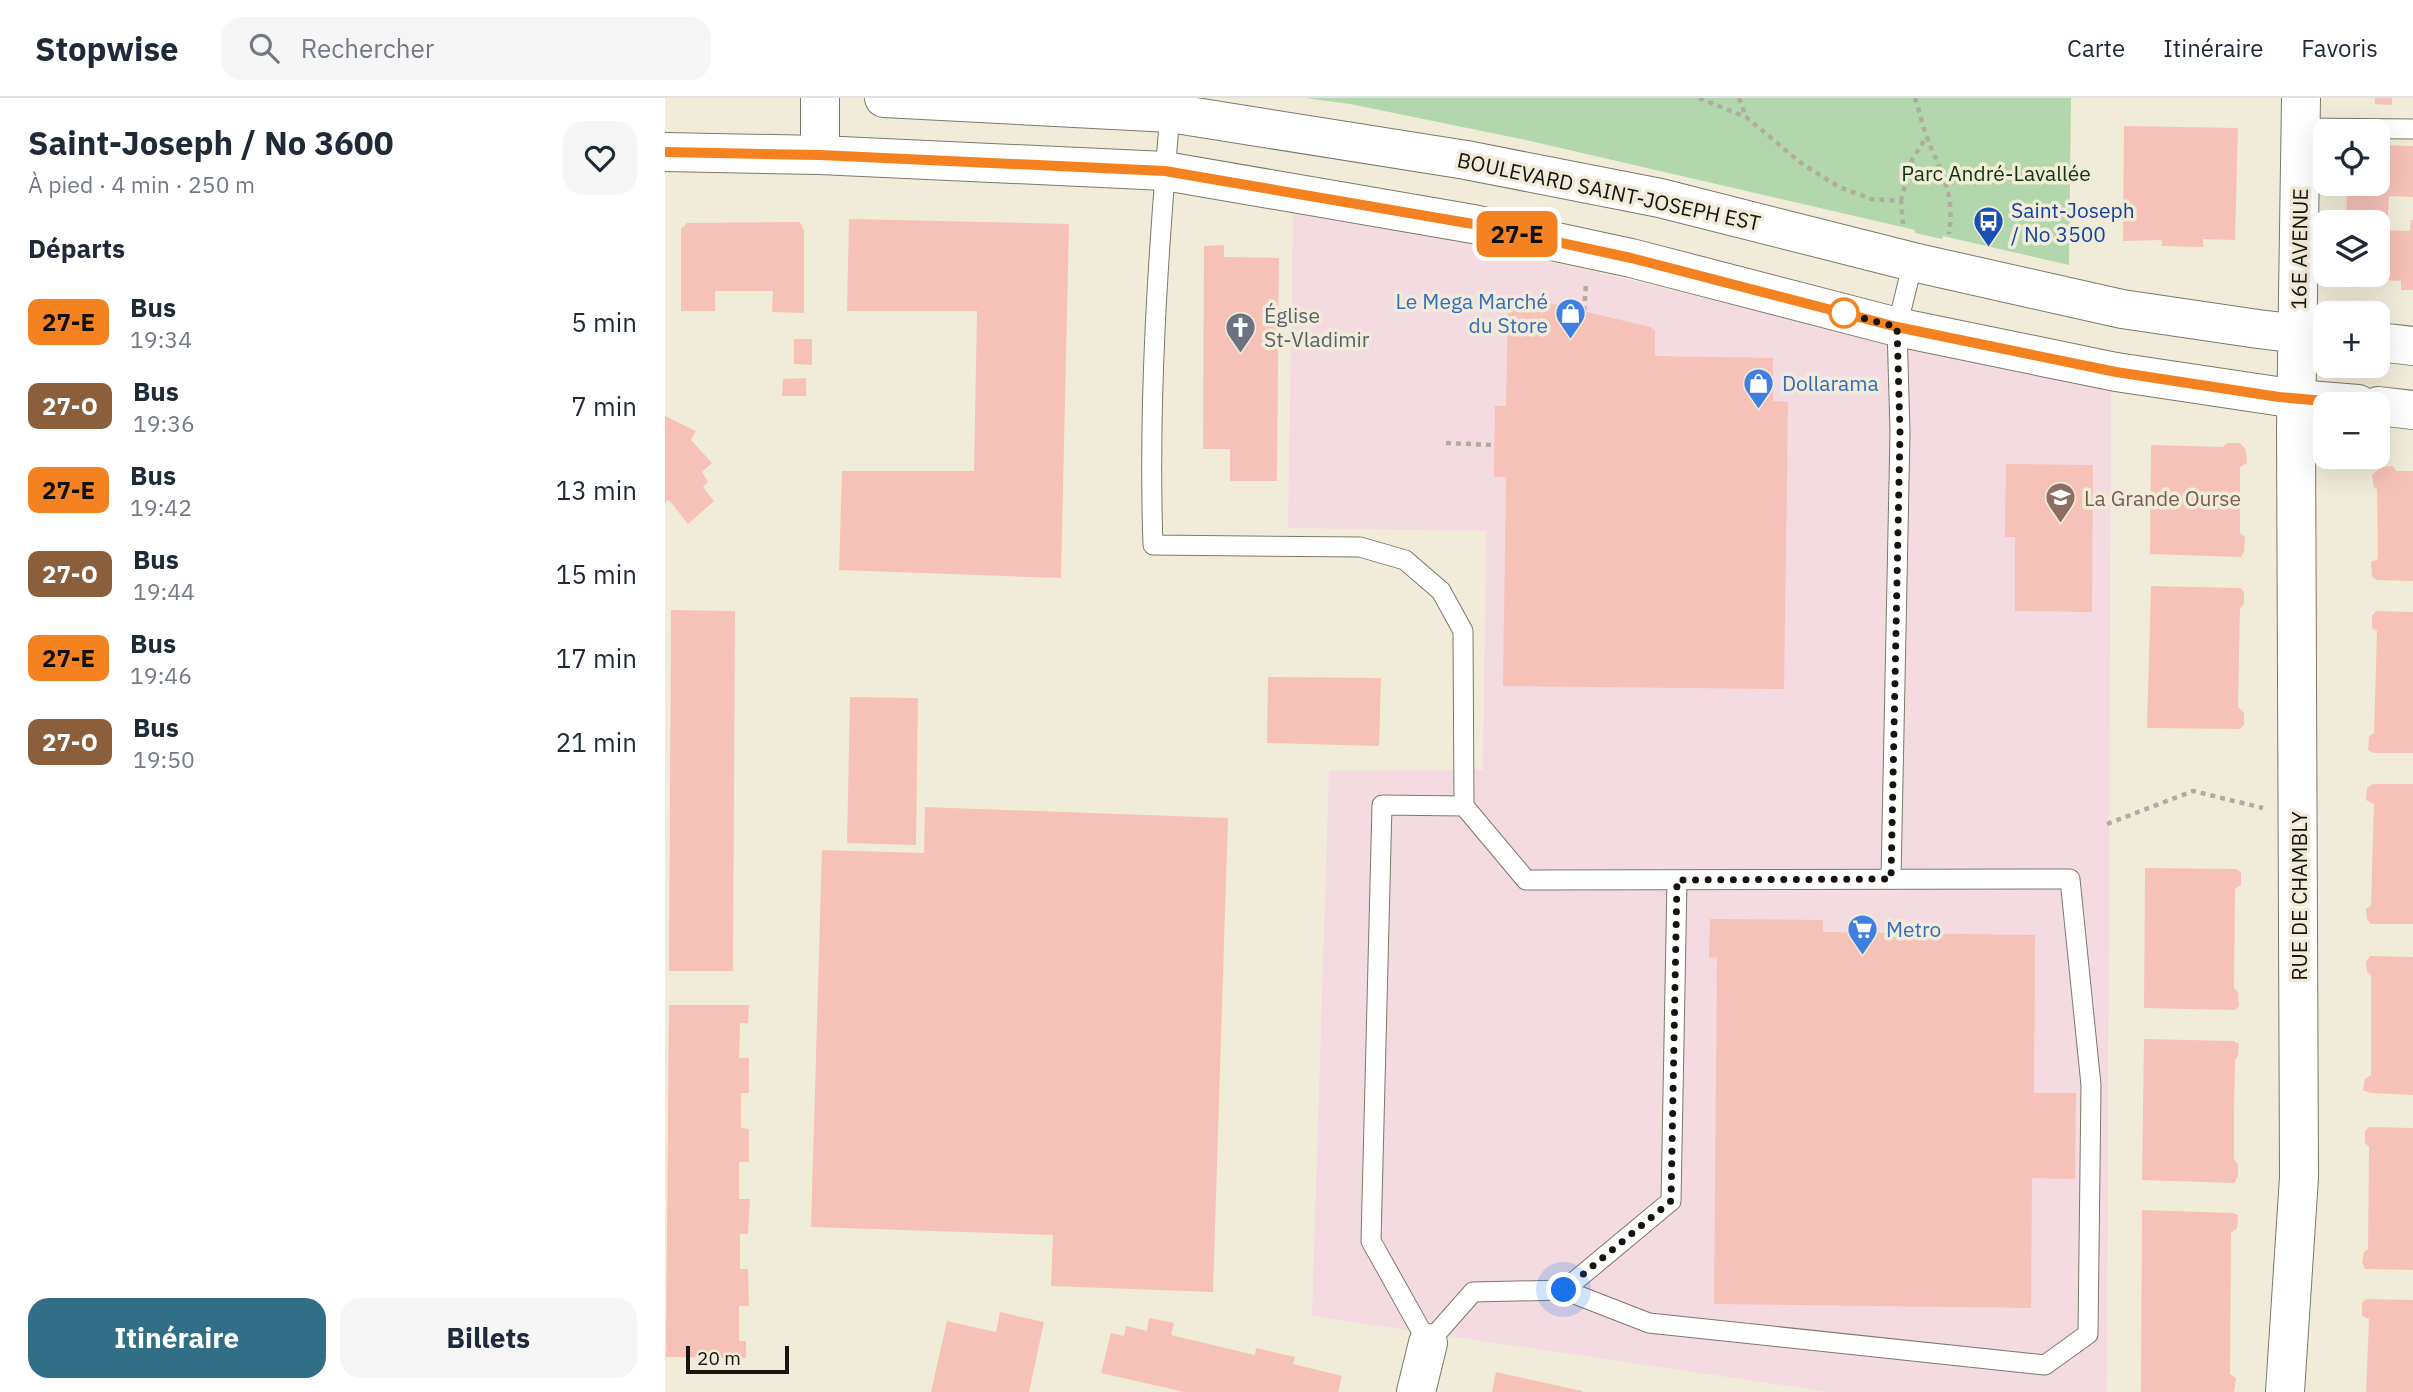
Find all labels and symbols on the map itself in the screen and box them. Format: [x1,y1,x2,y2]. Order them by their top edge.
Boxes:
street label: BOULEVARD SAINT-JOSEPH EST [1455,145,1763,237]
park label: Parc André-Lavallée [1901,159,2091,187]
street label: 16E AVENUE [2284,188,2314,310]
place label: Saint-Joseph / No 3500 [2011,196,2135,248]
bus stop icon: Saint-Joseph / No 3500 [1971,205,2005,249]
line badge: 27-E [1468,211,1566,257]
place label: Le Mega Marché du Store [1396,287,1548,339]
shop icon: Le Mega Marché du Store [1554,296,1588,340]
unlabelled marker [1829,298,1859,328]
place label: Église St-Vladimir [1264,301,1370,353]
church icon: Église St-Vladimir [1224,310,1258,354]
shop icon: Dollarama [1742,366,1776,410]
place label: Dollarama [1782,369,1879,397]
school or university icon: La Grande Ourse [2044,481,2078,525]
place label: La Grande Ourse [2084,484,2241,512]
street label: RUE DE CHAMBLY [2285,811,2313,981]
supermarket icon: Metro [1846,912,1880,956]
place label: Metro [1886,915,1941,943]
your location [1546,1272,1581,1307]
scale bar [686,1343,789,1375]

